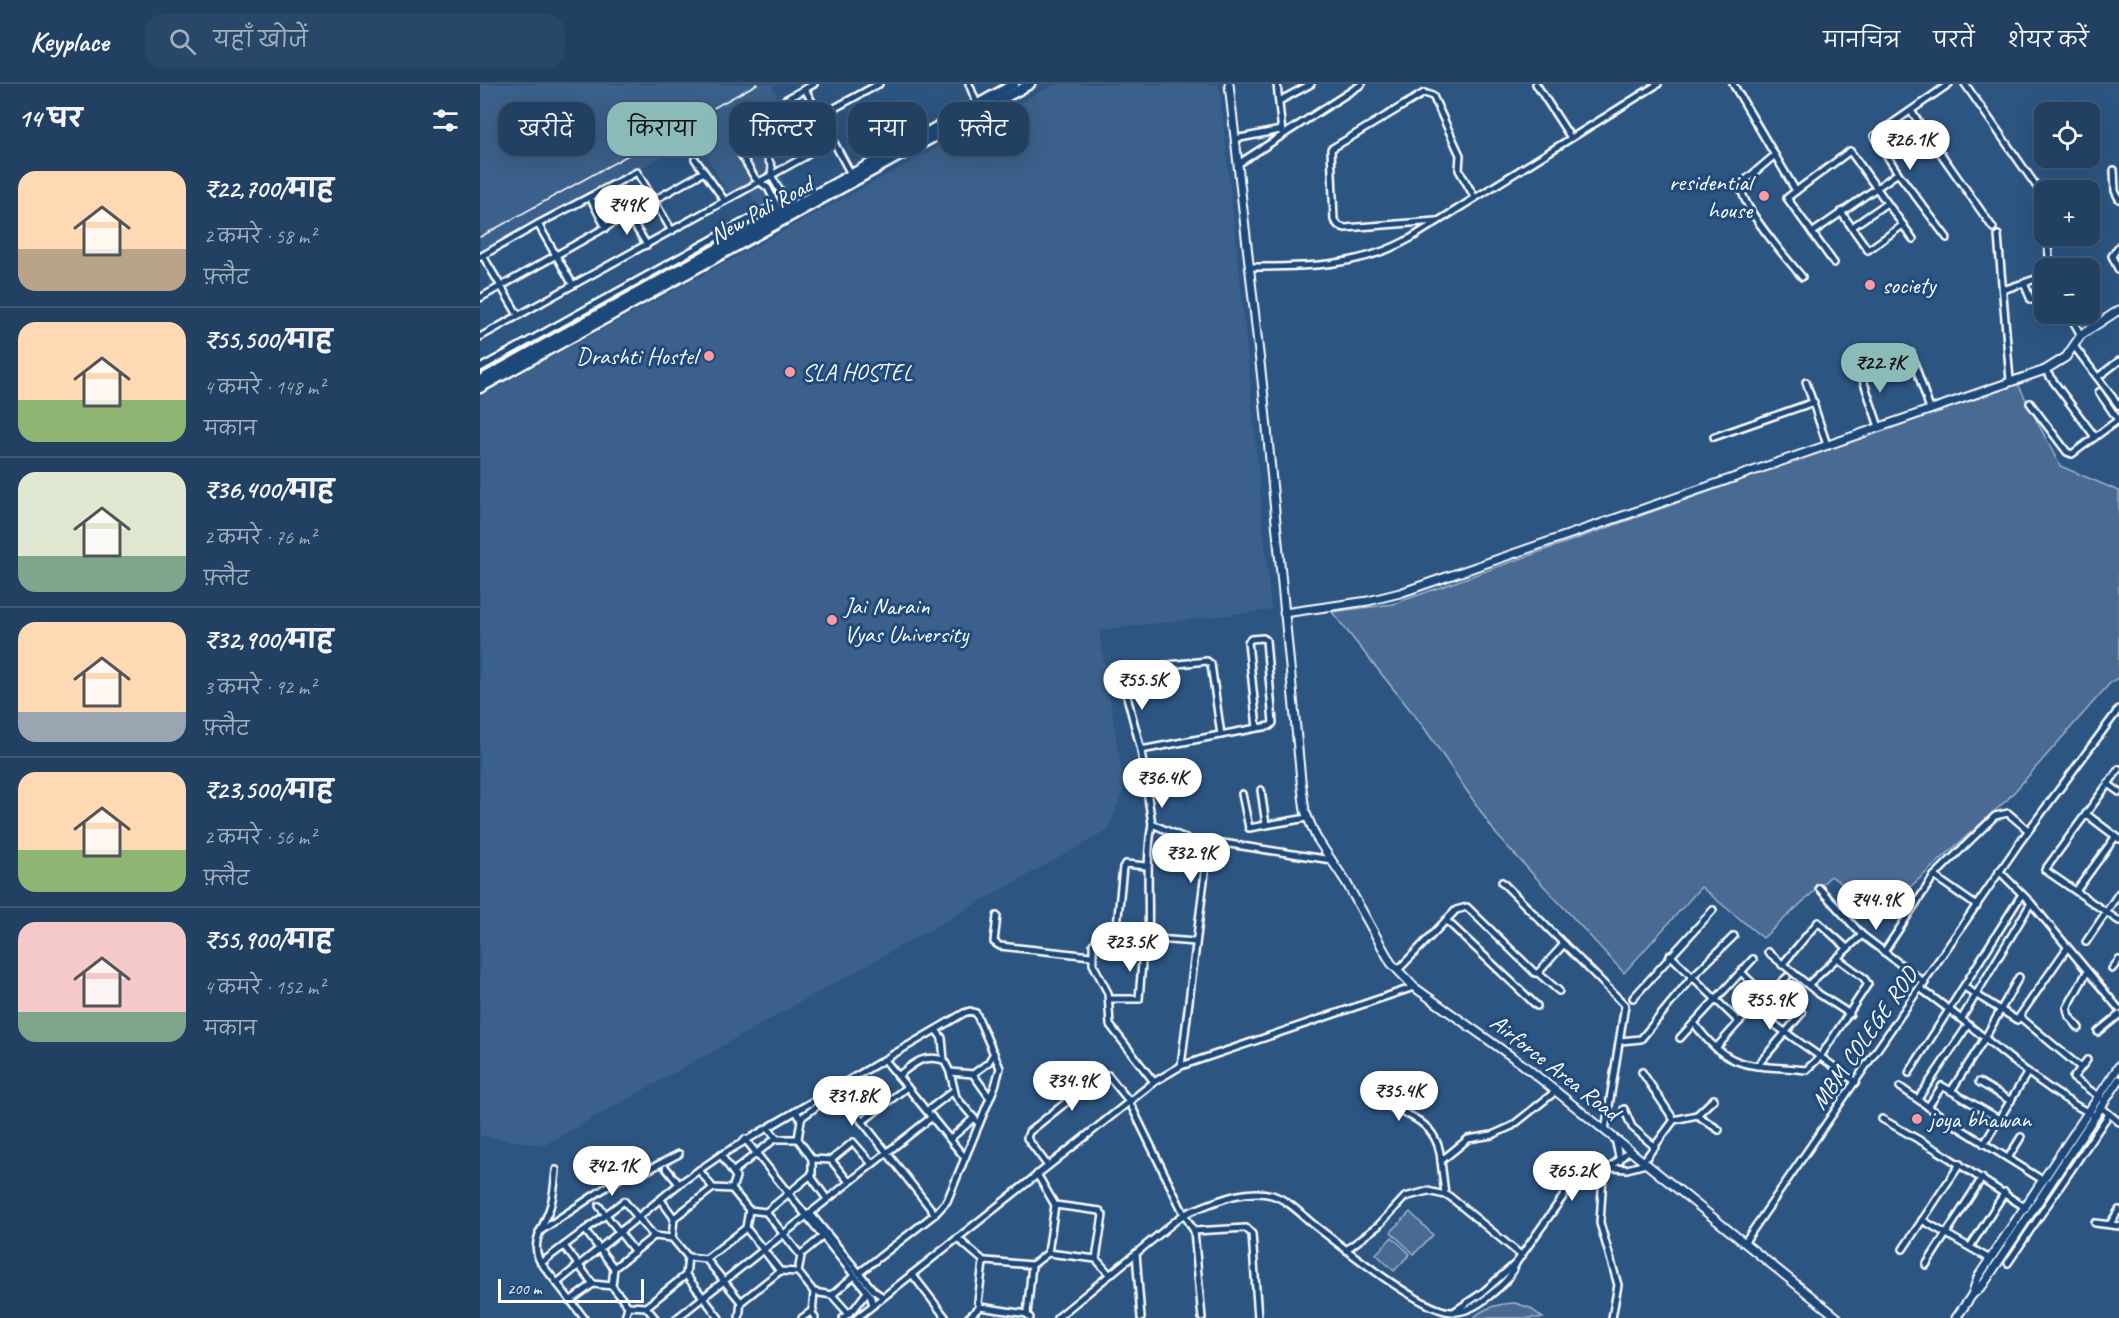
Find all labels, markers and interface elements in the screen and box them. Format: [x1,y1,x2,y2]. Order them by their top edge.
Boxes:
search box [145,14,565,68]
text: Keyplace [30,24,109,59]
icon: search [166,25,199,58]
text: यहाँ खोजें [214,26,308,54]
text: मानचित्र [1823,27,1900,53]
text: परतें [1933,27,1975,53]
text: शेयर करें [2008,27,2089,53]
text: 14 घर [18,102,82,135]
chip: खरीदें [498,102,595,156]
chip: किराया [607,102,717,156]
chip: फ़िल्टर [729,102,836,156]
chip: नया [848,102,927,156]
chip: फ़्लैट [939,102,1029,156]
map controls [2034,102,2100,324]
button: locate [2034,102,2100,168]
icon: filters [429,104,462,137]
pin: ₹26.1K [1861,120,1959,171]
text: ₹26.1K [1885,127,1935,152]
place label: residential house [1669,167,1756,225]
street label: New Pali Road [704,168,821,251]
text: ₹22,700/माह [204,172,334,205]
button: + [2034,180,2100,246]
pin: ₹49K [591,185,663,236]
marker: residential house [1757,189,1771,203]
text: ₹49K [609,192,645,217]
icon: home [66,195,138,267]
text: 2 कमरे · 58 m² [204,224,315,249]
button: − [2034,258,2100,324]
text: फ़्लैट [204,265,250,290]
place label: society [1882,270,1937,300]
marker: society [1863,278,1877,292]
text: ₹55,500/माह [204,323,332,356]
place label: Drashti Hostel [576,341,701,371]
pin: ₹22.7K [1831,343,1929,394]
icon: home [66,346,138,418]
marker: Drashti Hostel [702,349,716,363]
text: ₹22.7K [1855,350,1905,375]
place label: SLA HOSTEL [802,357,913,387]
marker: SLA HOSTEL [783,365,797,379]
text: 4 कमरे · 148 m² [204,375,324,400]
text: मकान [204,416,257,441]
text: ₹36,400/माह [204,473,334,506]
icon: home [66,496,138,568]
text: 2 कमरे · 76 m² [204,525,315,550]
text: फ़्लैट [204,566,250,591]
place label: Jai Narain Vyas University [843,591,970,649]
marker: Jai Narain Vyas University [825,613,839,627]
text: ₹32,900/माह [204,623,333,656]
icon: home [66,646,138,718]
pin: ₹55.5K [1093,660,1191,711]
text: ₹55.5K [1117,667,1167,692]
text: 3 कमरे · 92 m² [204,675,315,700]
text: फ़्लैट [204,716,250,741]
pin: ₹36.4K [1113,758,1211,809]
text: ₹36.4K [1137,765,1187,790]
text: ₹23,500/माह [204,773,333,806]
icon: home [66,796,138,868]
text: 2 कमरे · 56 m² [204,825,315,850]
pin: ₹32.9K [1142,833,1240,884]
text: ₹32.9K [1166,840,1216,865]
text: फ़्लैट [204,866,250,891]
pin: ₹44.9K [1827,880,1925,931]
text: ₹44.9K [1851,887,1901,912]
pin: ₹23.5K [1081,922,1179,973]
text: ₹55,900/माह [204,923,333,956]
text: ₹23.5K [1105,929,1155,954]
icon: home [66,946,138,1018]
street label: MBM COLEGE ROD [1804,959,1925,1115]
text: 4 कमरे · 152 m² [204,975,324,1000]
pin: ₹55.9K [1721,980,1819,1031]
text: ₹55.9K [1745,987,1795,1012]
street label: Airforce Area Road [1484,1007,1629,1129]
text: मकान [204,1016,257,1041]
pin: ₹34.9K [1023,1061,1121,1112]
text: ₹34.9K [1047,1068,1097,1093]
pin: ₹35.4K [1350,1071,1448,1122]
pin: ₹31.8K [803,1076,901,1127]
text: ₹35.4K [1374,1078,1424,1103]
text: ₹31.8K [827,1083,877,1108]
place label: joya bhawan [1927,1104,2032,1134]
marker: joya bhawan [1910,1112,1924,1126]
pin: ₹42.1K [563,1146,661,1197]
pin: ₹65.2K [1523,1151,1621,1202]
text: ₹42.1K [587,1153,637,1178]
text: ₹65.2K [1547,1158,1597,1183]
scale bar [498,1276,644,1304]
text: 200 m [507,1279,541,1299]

